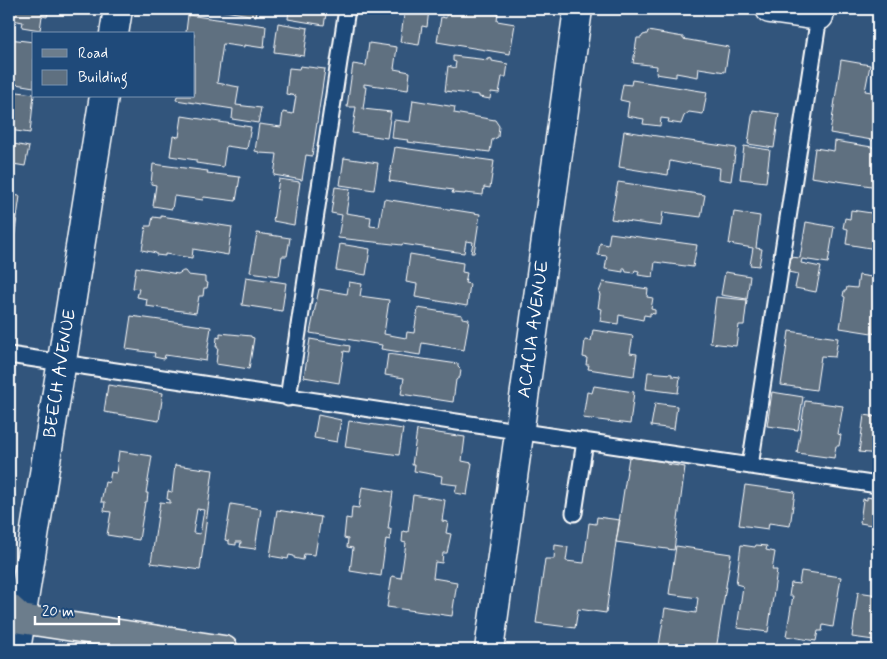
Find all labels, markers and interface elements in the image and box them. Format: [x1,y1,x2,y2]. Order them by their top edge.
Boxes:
legend [32,32,195,98]
text: Road [78,44,108,64]
text: Building [78,68,128,89]
street label: ACACIA AVENUE [512,258,555,400]
street label: BEECH AVENUE [38,307,82,440]
scale bar [35,594,119,626]
text: 20 m [42,602,74,622]

